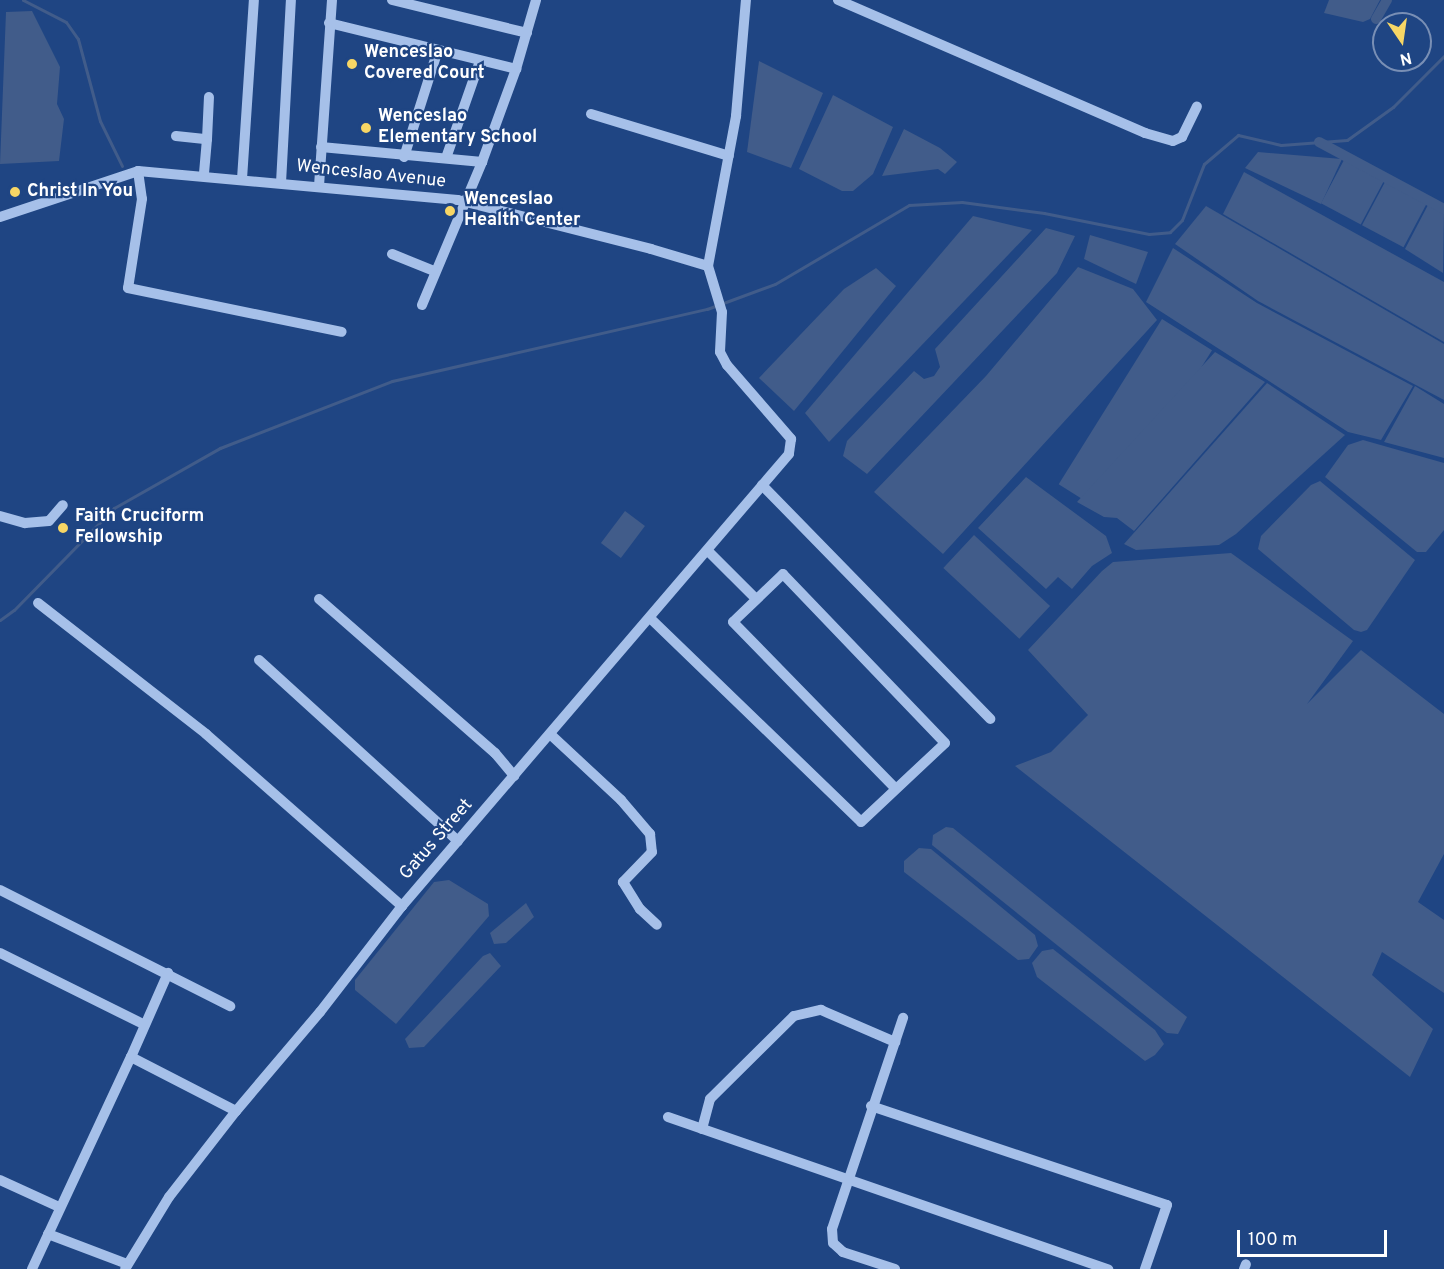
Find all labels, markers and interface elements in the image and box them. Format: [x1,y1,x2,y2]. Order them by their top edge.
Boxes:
north arrow [1372,12,1432,72]
place label: Wenceslao Covered Court [364,43,485,86]
text: N [1398,47,1413,69]
marker: Wenceslao Covered Court [345,57,359,71]
place label: Wenceslao Elementary School [378,107,537,150]
marker: Wenceslao Elementary School [359,121,373,135]
street label: Wenceslao Avenue [295,156,447,194]
place label: Christ In You [27,181,134,203]
marker: Christ In You [8,185,22,199]
place label: Wenceslao Health Center [464,190,581,232]
marker: Wenceslao Health Center [441,202,459,220]
place label: Faith Cruciform Fellowship [75,507,204,550]
marker: Faith Cruciform Fellowship [56,521,70,535]
street label: Gatus Street [396,795,478,885]
scale bar [1240,1218,1390,1256]
text: 100 m [1248,1229,1297,1252]

